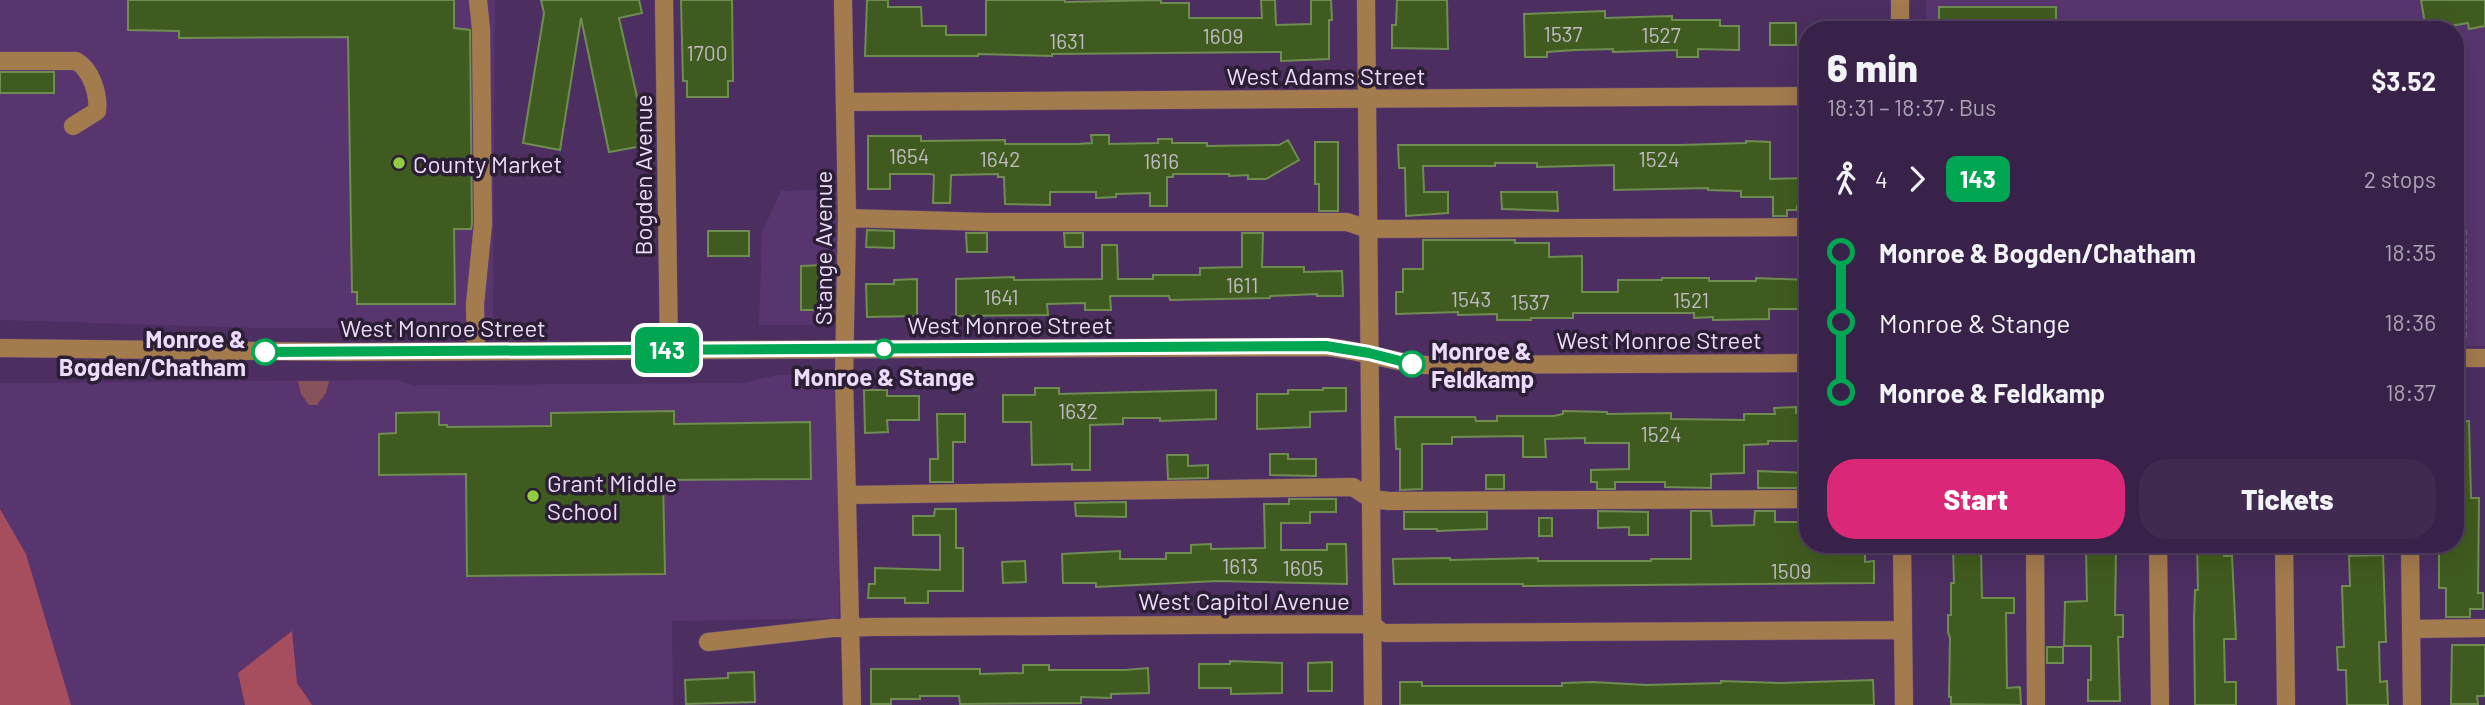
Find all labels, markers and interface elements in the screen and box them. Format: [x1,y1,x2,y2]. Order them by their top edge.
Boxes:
house number: 1537 [1544,21,1583,46]
house number: 1527 [1641,22,1681,47]
house number: 1609 [1203,23,1243,48]
house number: 1631 [1049,28,1085,53]
house number: 1700 [686,40,728,65]
text: 6 min [1827,44,1918,90]
street label: West Adams Street [1227,61,1425,90]
text: $3.52 [2371,65,2436,96]
text: 18:31 – 18:37 · Bus [1827,93,1996,121]
street label: Bogden Avenue [628,95,657,255]
house number: 1654 [889,143,929,168]
house number: 1642 [980,146,1021,171]
house number: 1524 [1639,146,1679,171]
house number: 1616 [1143,148,1179,173]
place label: County Market [413,149,562,178]
marker: County Market [391,155,407,171]
icon: walk [1827,160,1865,198]
icon: forward [1898,160,1936,198]
text: 143 [1960,164,1996,193]
text: 4 [1875,165,1888,193]
text: 2 stops [2364,165,2436,193]
street label: Stange Avenue [808,171,837,325]
text: Monroe & Bogden/Chatham [1879,237,2196,268]
text: 18:35 [2385,238,2436,266]
house number: 1611 [1226,272,1258,297]
house number: 1641 [983,284,1019,309]
house number: 1543 [1451,286,1491,311]
house number: 1521 [1673,287,1709,312]
house number: 1537 [1511,289,1550,314]
text: Monroe & Stange [1879,307,2070,338]
text: 18:36 [2384,308,2436,336]
street label: West Monroe Street [907,310,1113,339]
street label: West Monroe Street [340,313,546,342]
place label: Monroe & Bogden/Chatham [59,324,246,381]
street label: West Monroe Street [1556,325,1762,354]
line badge: 143 [627,327,707,373]
text: 143 [649,335,685,364]
place label: Monroe & Feldkamp [1431,336,1534,393]
marker: Monroe & Bogden/Chatham [252,339,278,365]
marker: Monroe & Stange [874,339,894,359]
marker: Monroe & Feldkamp [1399,351,1425,377]
place label: Monroe & Stange [793,362,975,391]
text: Monroe & Feldkamp [1879,377,2105,408]
text: 18:37 [2385,378,2436,406]
house number: 1632 [1058,398,1098,423]
house number: 1524 [1641,421,1681,446]
button: Start [1827,459,2125,539]
button: Tickets [2139,459,2436,539]
place label: Grant Middle School [547,468,677,525]
marker: Grant Middle School [525,488,541,504]
house number: 1613 [1222,553,1258,578]
house number: 1605 [1283,555,1323,580]
house number: 1509 [1771,558,1811,583]
street label: West Capitol Avenue [1138,586,1350,615]

